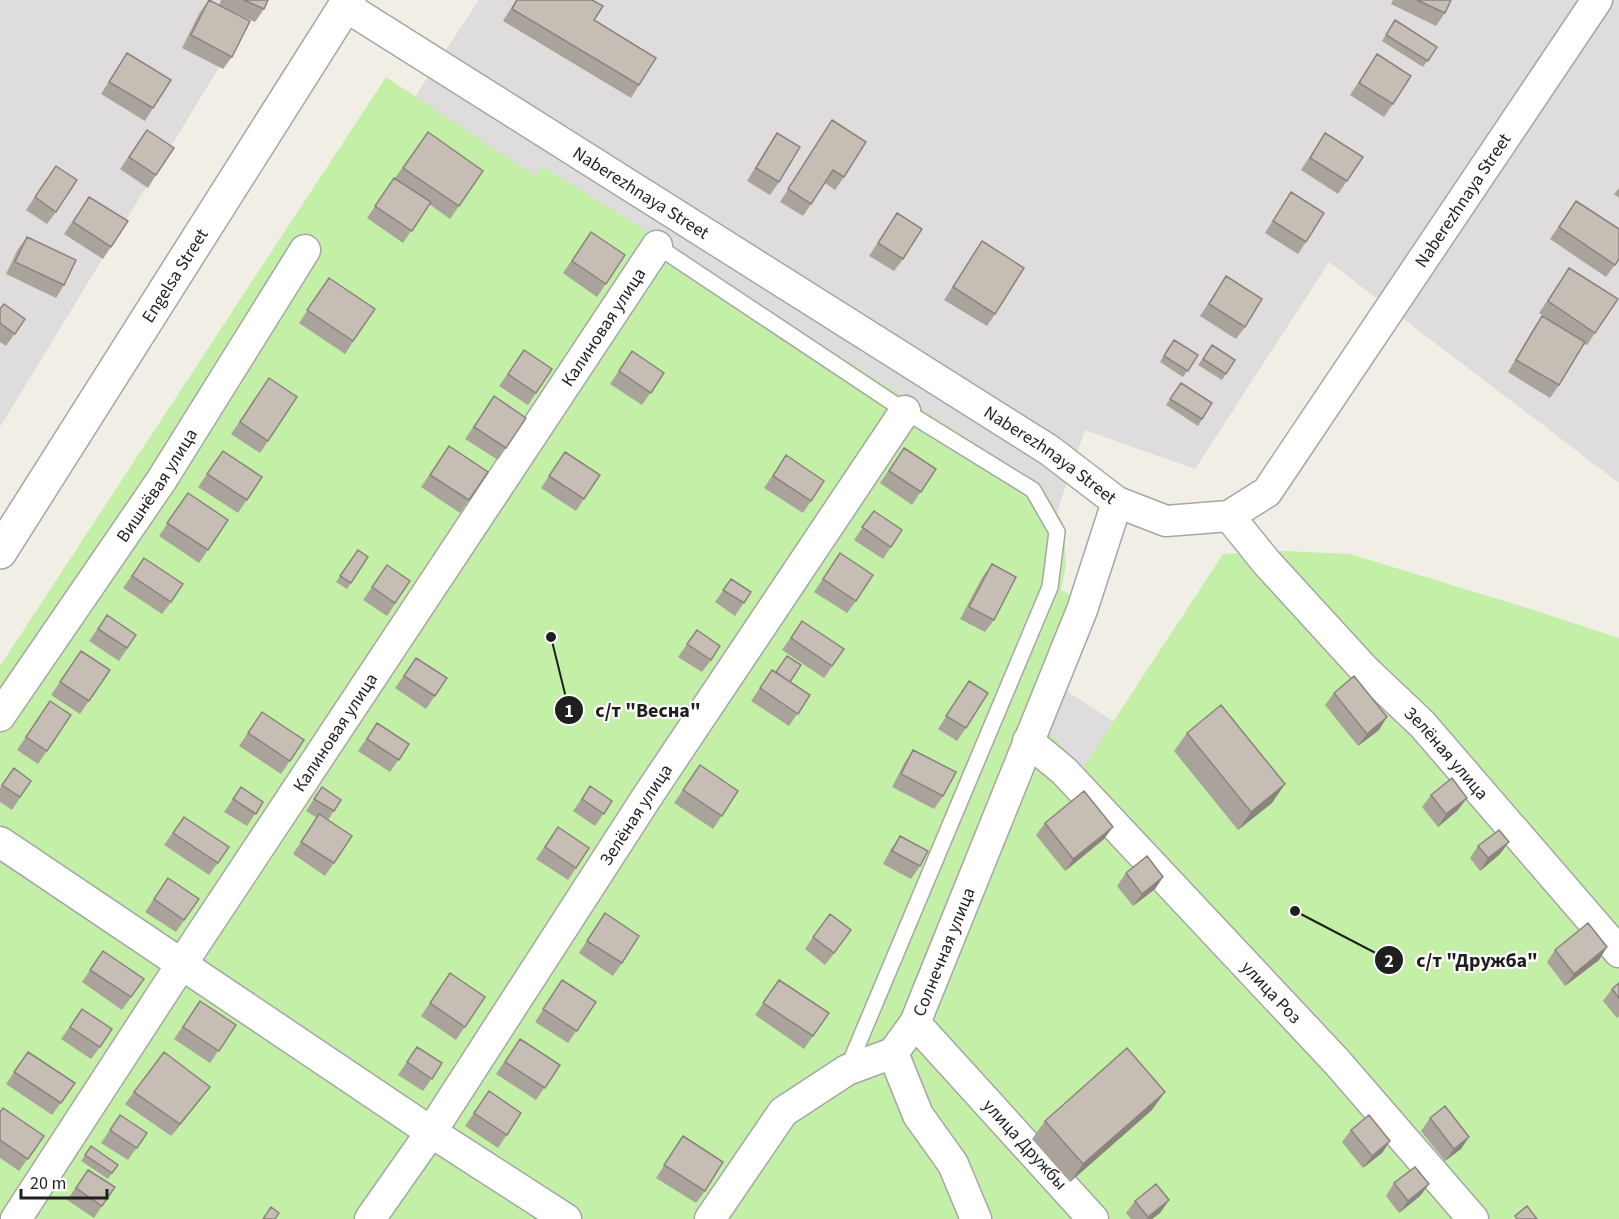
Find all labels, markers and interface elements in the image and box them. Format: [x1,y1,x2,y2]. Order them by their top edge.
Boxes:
street label: Naberezhnaya Street [1409,128,1517,272]
street label: Naberezhnaya Street [568,140,714,245]
street label: Engelsa Street [136,224,214,328]
street label: Калиновая улица [555,263,652,391]
street label: Naberezhnaya Street [979,400,1122,510]
street label: Вишнёвая улица [110,423,203,547]
street label: Калиновая улица [287,668,383,796]
callout: с/т "Весна" [554,691,713,729]
text: с/т "Весна" [595,697,701,725]
text: 1 [564,699,574,724]
street label: Зелёная улица [1399,701,1494,805]
street label: Зелёная улица [594,759,678,870]
street label: Солнечная улица [906,884,981,1020]
callout: с/т "Дружба" [1374,941,1550,979]
text: с/т "Дружба" [1416,947,1538,975]
text: 2 [1384,949,1394,974]
street label: улица Роз [1236,955,1307,1029]
street label: улица Дружбы [977,1093,1073,1195]
scale bar [21,1162,106,1200]
text: 20 m [30,1171,66,1196]

